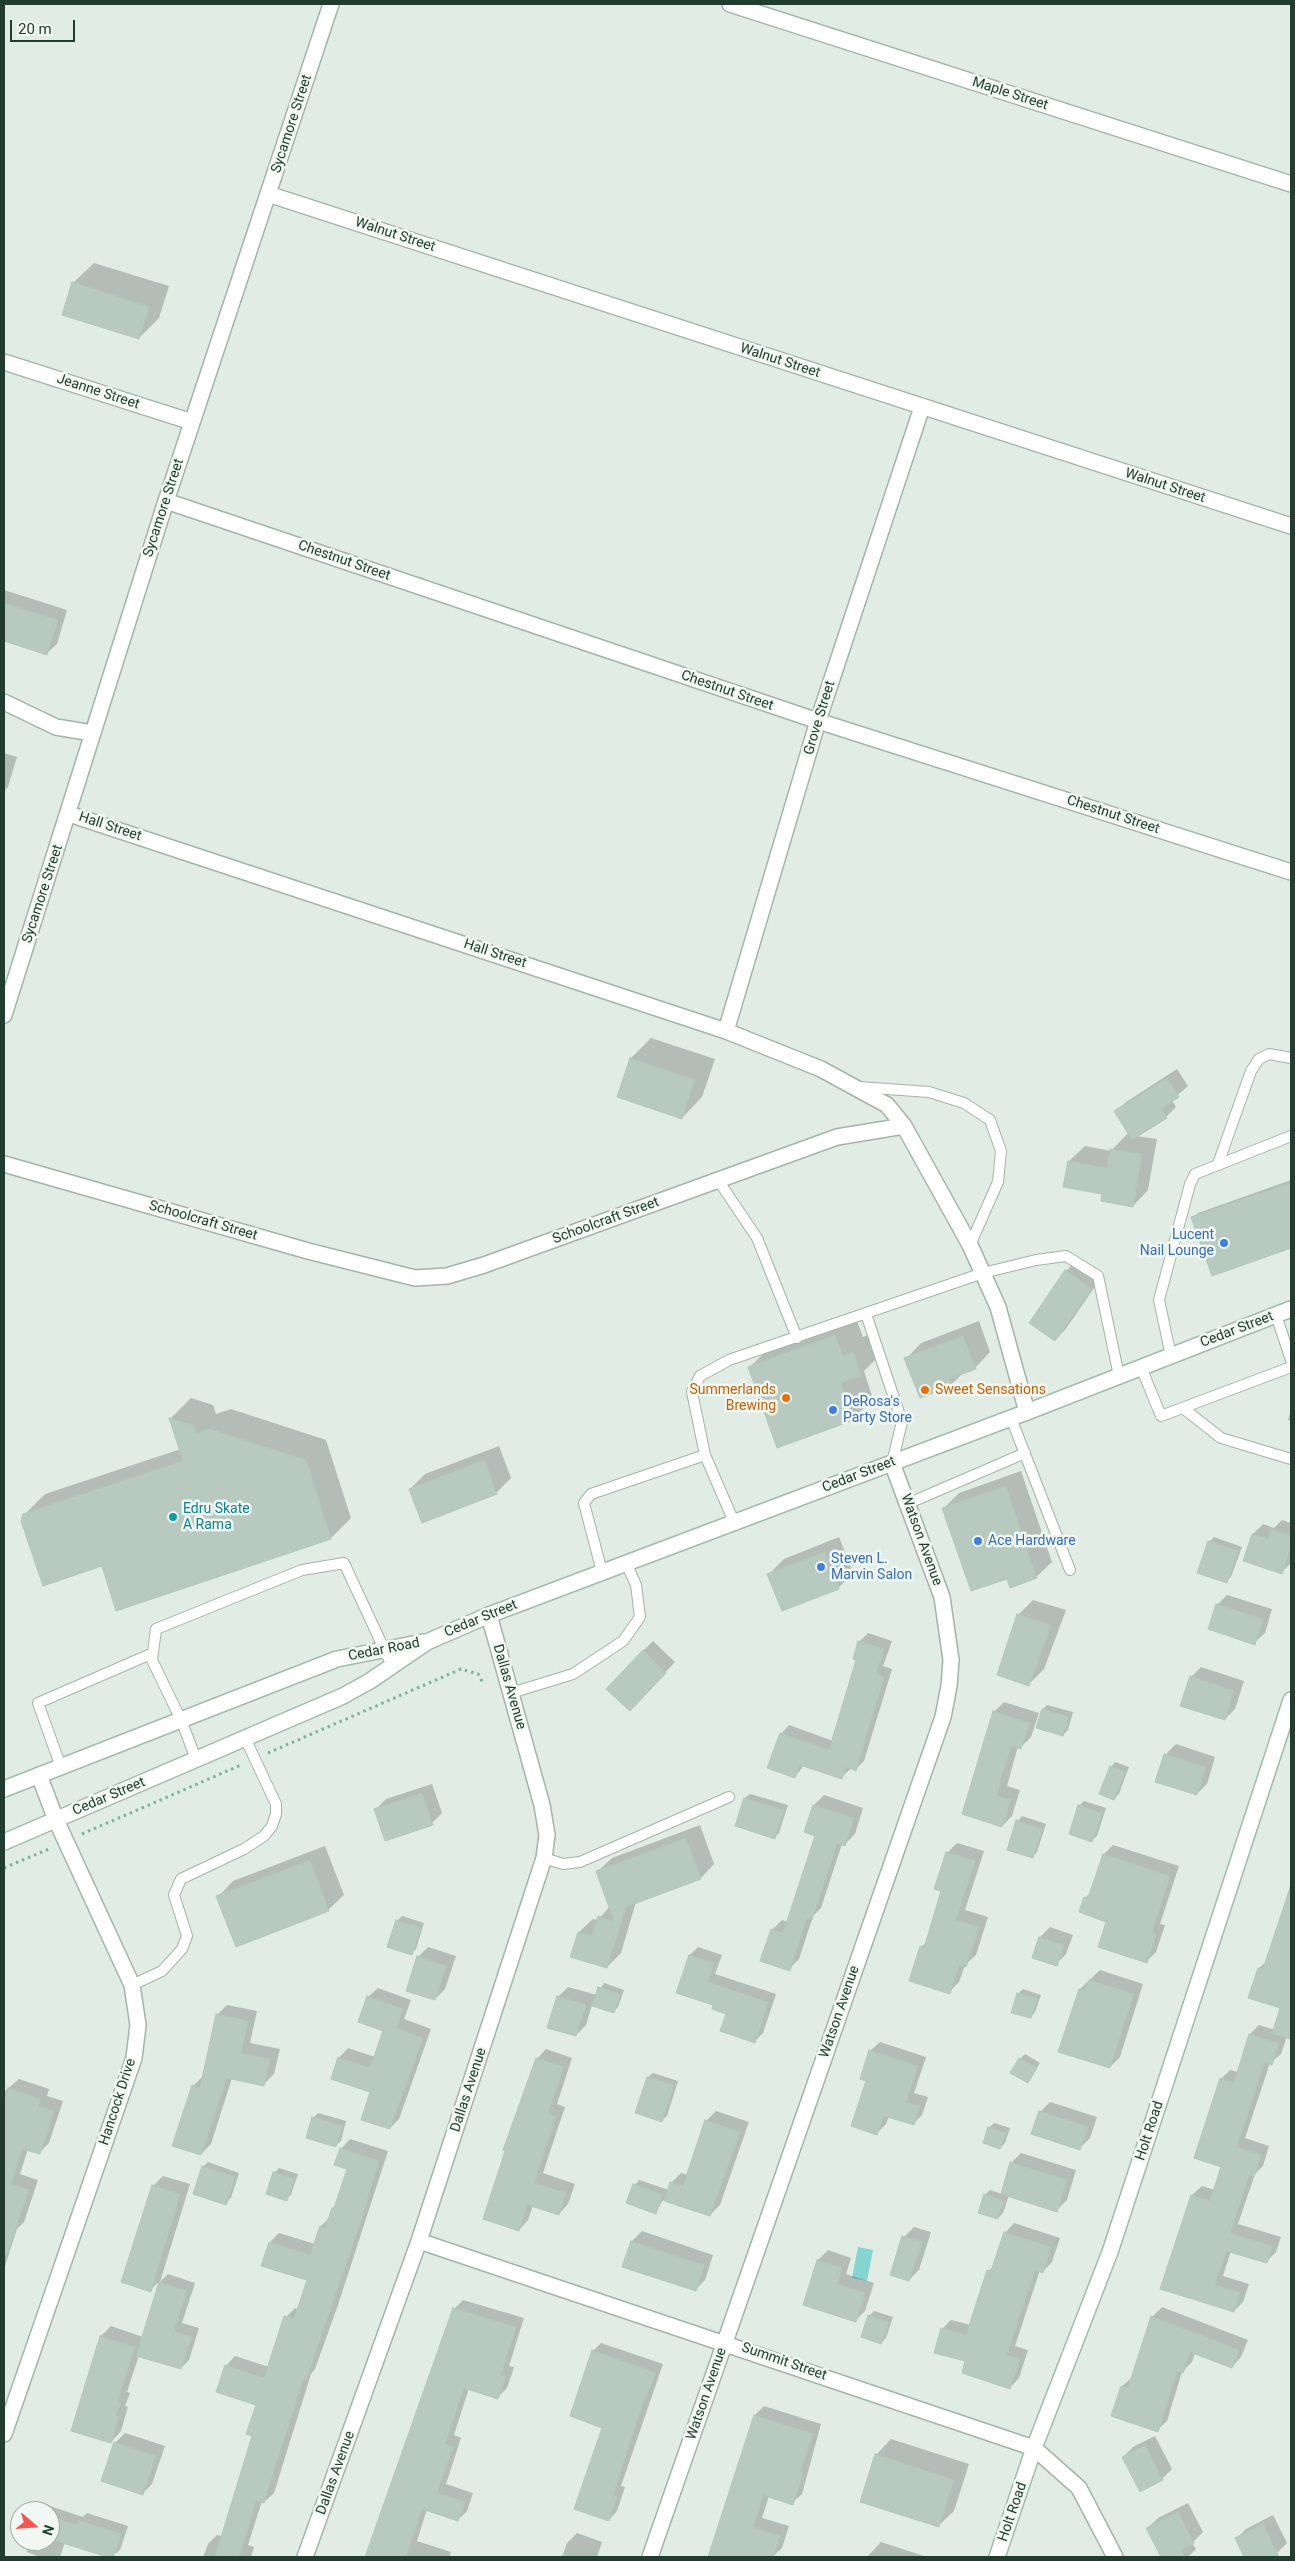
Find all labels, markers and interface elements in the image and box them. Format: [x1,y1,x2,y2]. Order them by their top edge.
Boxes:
scale bar [12,10,78,42]
text: 20 m [18,20,52,38]
street label: Sycamore Street [268,73,316,175]
street label: Maple Street [970,74,1050,114]
street label: Walnut Street [353,214,437,256]
street label: Walnut Street [738,340,822,382]
street label: Jeanne Street [54,371,142,413]
street label: Sycamore Street [140,457,188,559]
street label: Walnut Street [1123,465,1207,507]
street label: Chestnut Street [296,537,392,585]
street label: Chestnut Street [679,667,775,715]
street label: Grove Street [801,679,839,757]
street label: Chestnut Street [1065,792,1161,838]
street label: Hall Street [77,809,143,845]
street label: Sycamore Street [19,843,67,945]
street label: Hall Street [462,936,528,972]
street label: Schoolcraft Street [551,1194,661,1248]
street label: Schoolcraft Street [147,1197,259,1245]
place label: Lucent Nail Lounge [1140,1227,1214,1260]
marker: Lucent Nail Lounge [1218,1237,1230,1249]
street label: Cedar Street [1198,1308,1276,1352]
place label: Summerlands Brewing [689,1382,776,1414]
place label: Sweet Sensations [935,1382,1046,1398]
marker: Sweet Sensations [919,1384,931,1396]
marker: Summerlands Brewing [780,1392,792,1404]
place label: DeRosa's Party Store [843,1394,912,1426]
marker: DeRosa's Party Store [827,1404,839,1416]
street label: Cedar Street [820,1453,898,1497]
street label: Watson Avenue [897,1492,945,1588]
place label: Edru Skate A Rama [183,1501,250,1534]
marker: Edru Skate A Rama [167,1511,179,1523]
place label: Ace Hardware [988,1533,1076,1549]
marker: Ace Hardware [972,1535,984,1547]
place label: Steven L. Marvin Salon [831,1551,912,1584]
marker: Steven L. Marvin Salon [815,1561,827,1573]
street label: Cedar Street [442,1597,520,1641]
street label: Cedar Road [347,1635,421,1665]
street label: Dallas Avenue [489,1643,529,1731]
street label: Cedar Street [70,1774,148,1820]
street label: Watson Avenue [816,1964,864,2060]
street label: Dallas Avenue [447,2046,491,2134]
street label: Hancock Drive [96,2057,140,2147]
street label: Holt Road [1133,2099,1167,2163]
street label: Summit Street [739,2340,829,2384]
street label: Watson Avenue [683,2346,731,2442]
street label: Dallas Avenue [313,2429,359,2517]
street label: Holt Road [995,2480,1031,2544]
north arrow [10,2501,60,2551]
text: N [39,2523,57,2537]

